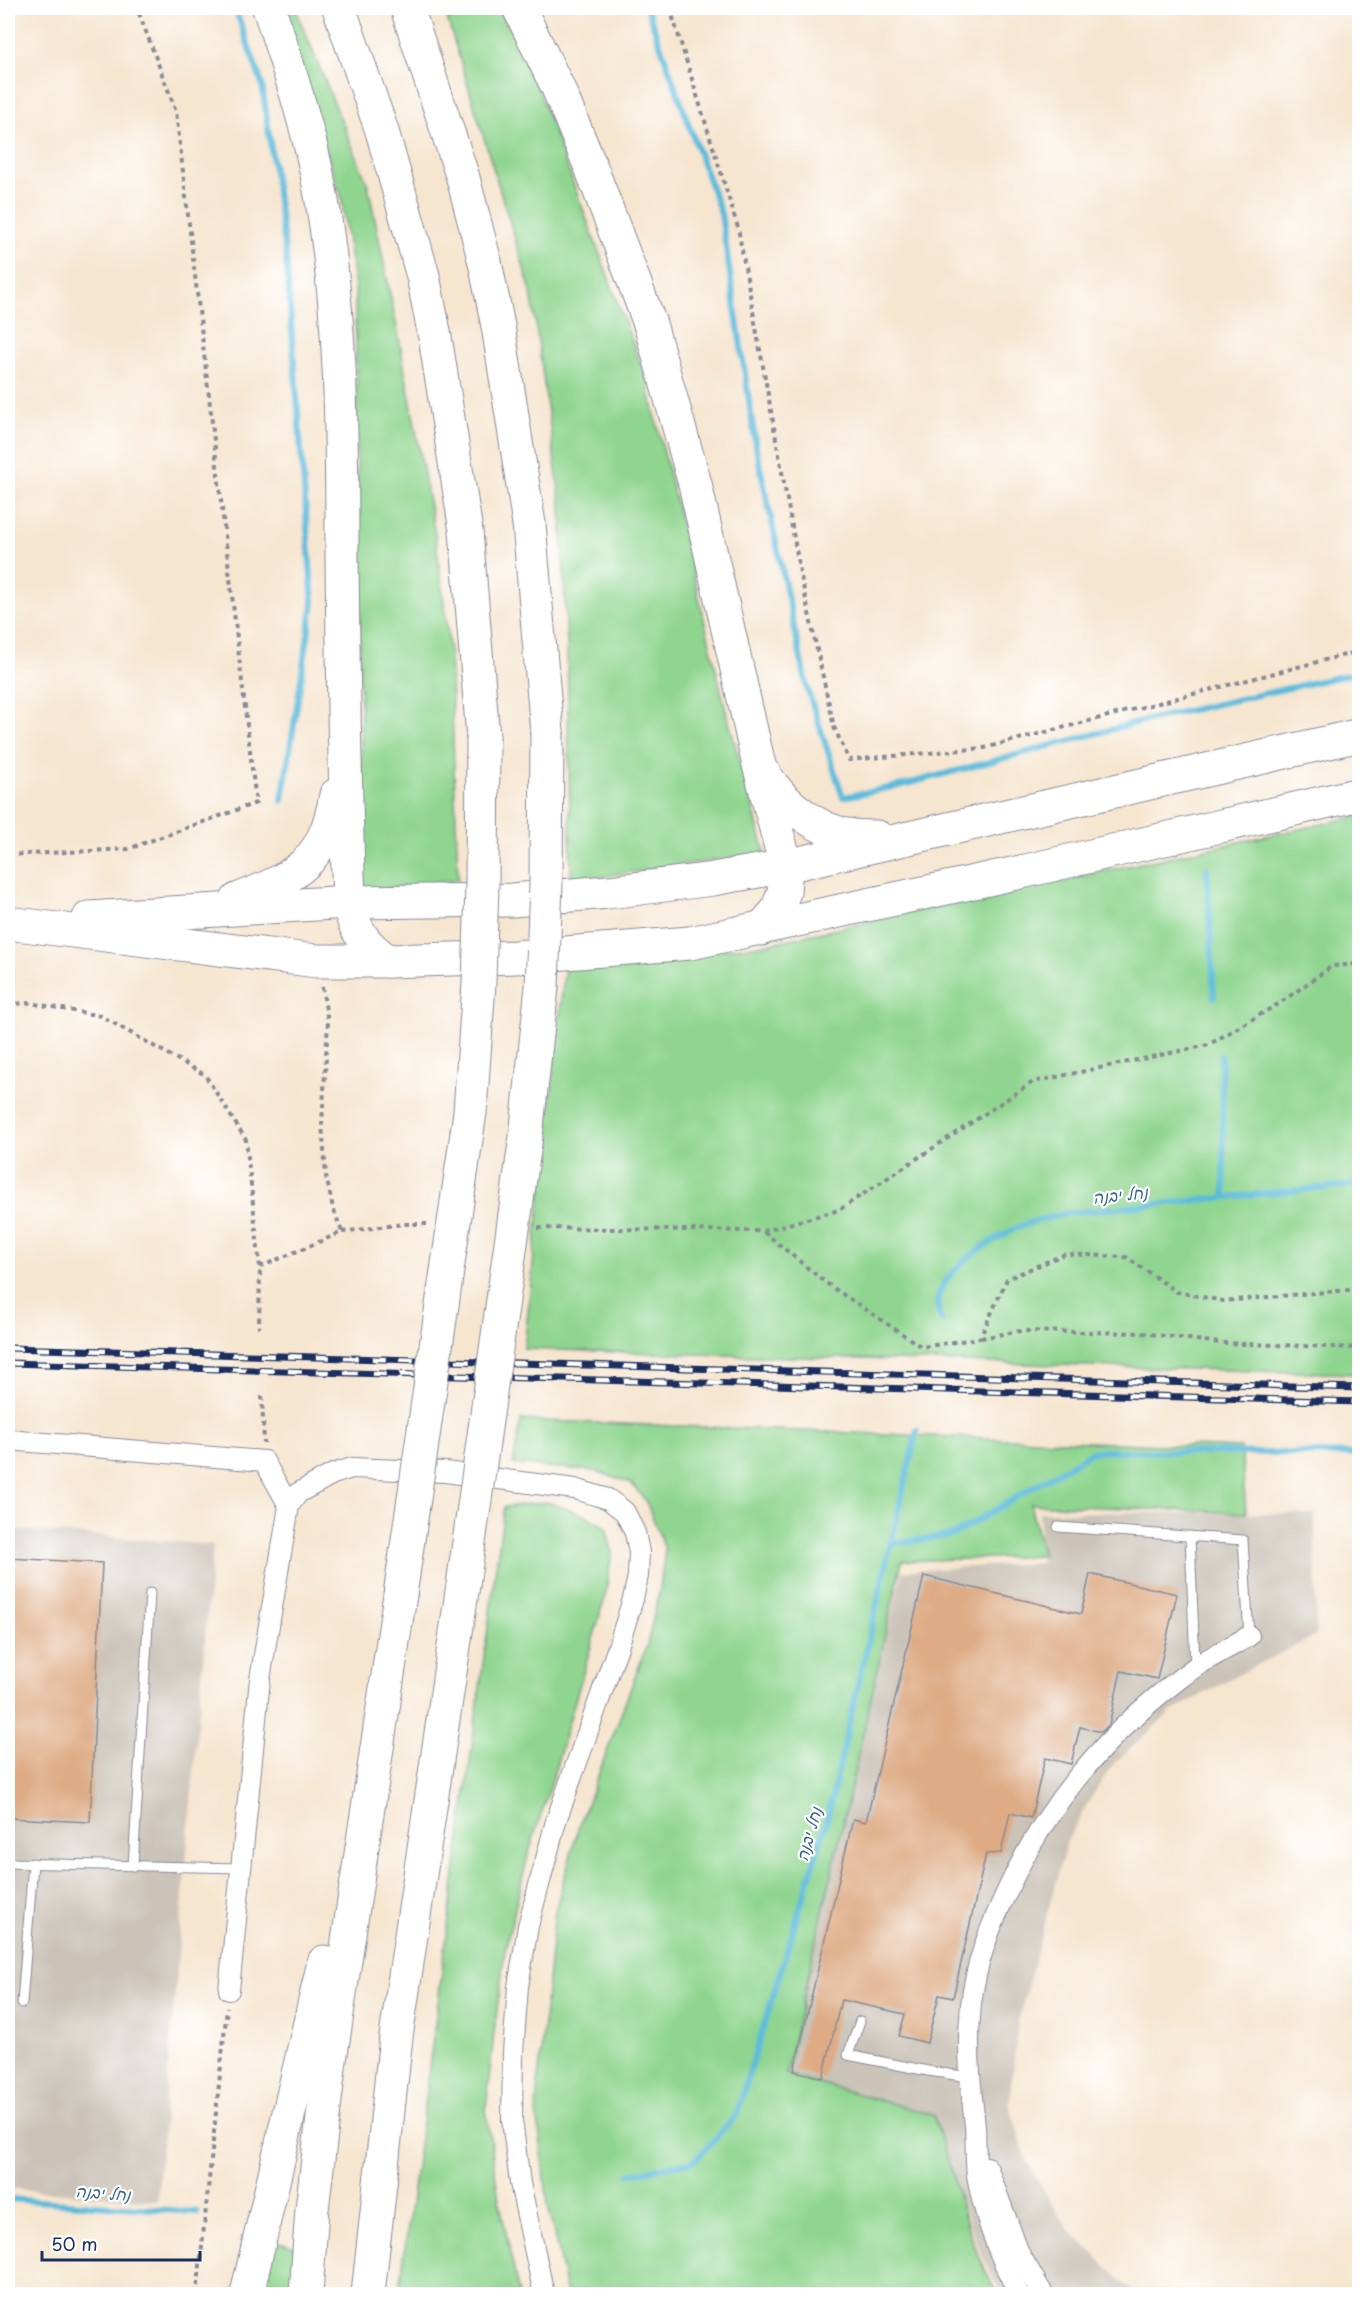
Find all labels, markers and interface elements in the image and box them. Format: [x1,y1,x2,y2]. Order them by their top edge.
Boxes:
water label: נחל יבנה [1091,1179,1150,1209]
water label: נחל יבנה [789,1803,827,1864]
water label: נחל יבנה [75,2178,133,2206]
scale bar [42,2224,200,2262]
text: 50 m [51,2230,98,2257]

